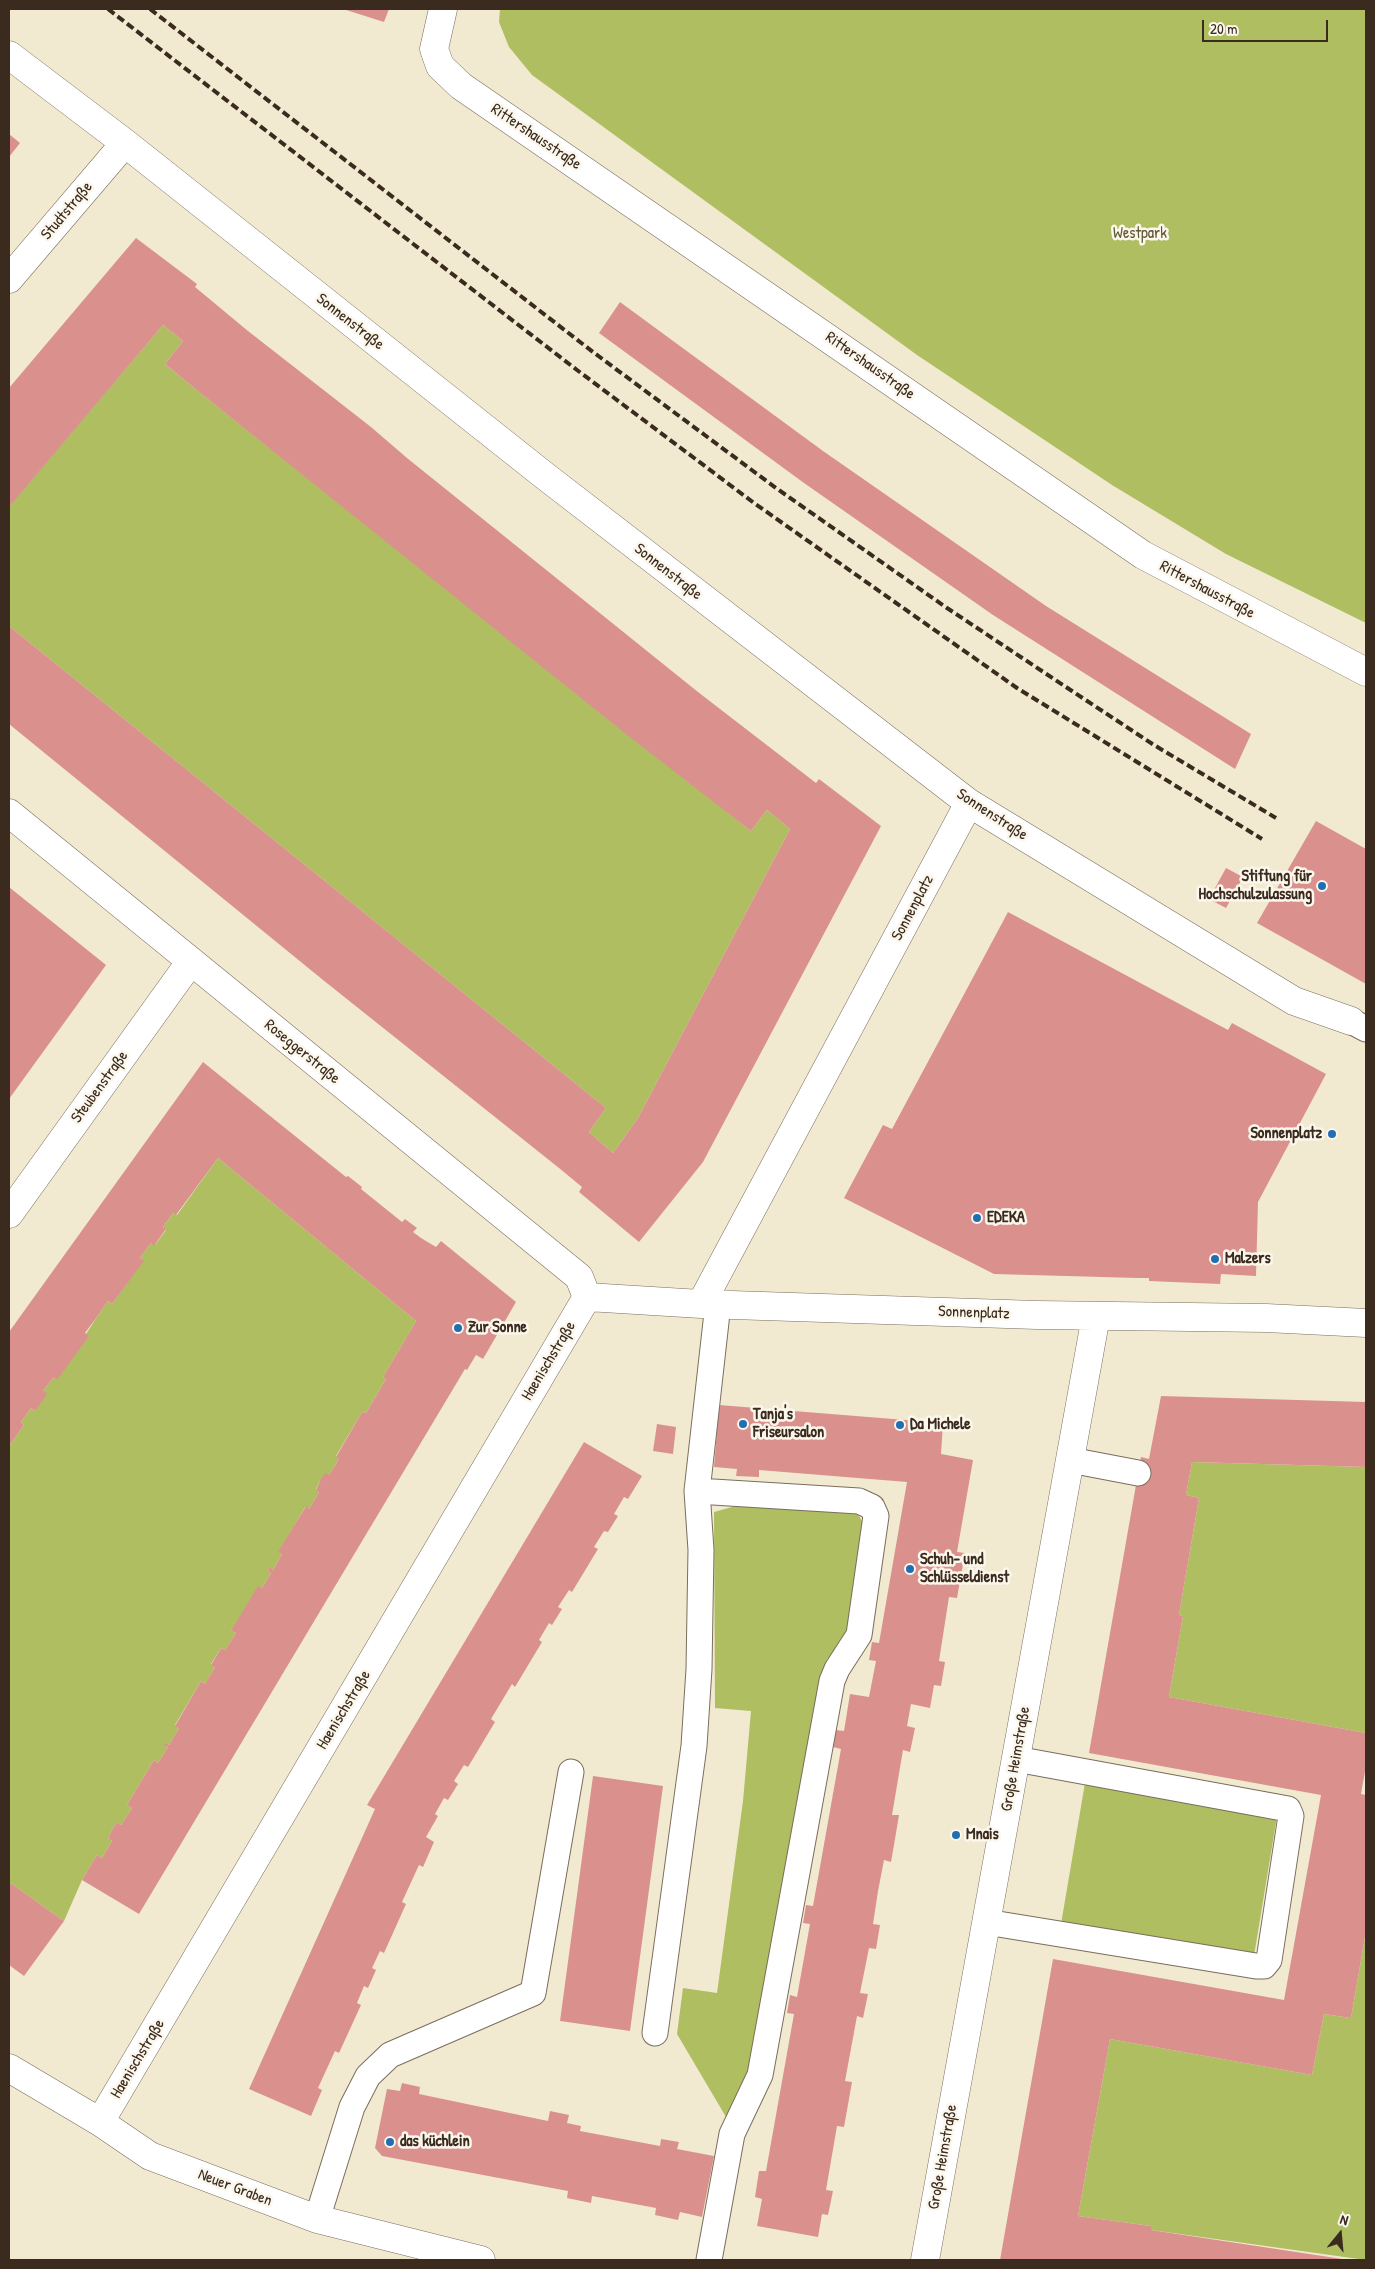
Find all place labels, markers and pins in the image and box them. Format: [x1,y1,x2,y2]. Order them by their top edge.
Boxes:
place label: Stiftung für Hochschulzulassung [1199,867,1312,905]
marker: Stiftung für Hochschulzulassung [1316,880,1328,892]
place label: Sonnenplatz [1250,1124,1322,1144]
marker: Sonnenplatz [1326,1128,1338,1140]
place label: EDEKA [987,1208,1025,1228]
marker: EDEKA [971,1212,983,1224]
place label: Malzers [1225,1249,1271,1269]
marker: Malzers [1209,1253,1221,1265]
place label: Zur Sonne [468,1318,527,1338]
marker: Zur Sonne [452,1322,464,1334]
place label: Tanja's Friseursalon [753,1405,824,1443]
place label: Da Michele [910,1415,971,1435]
marker: Tanja's Friseursalon [737,1418,749,1430]
marker: Da Michele [894,1419,906,1431]
place label: Schuh- und Schlüsseldienst [920,1550,1009,1588]
marker: Schuh- und Schlüsseldienst [904,1563,916,1575]
place label: Mnais [966,1825,999,1845]
marker: Mnais [950,1829,962,1841]
place label: das küchlein [400,2132,470,2152]
marker: das küchlein [384,2136,396,2148]

